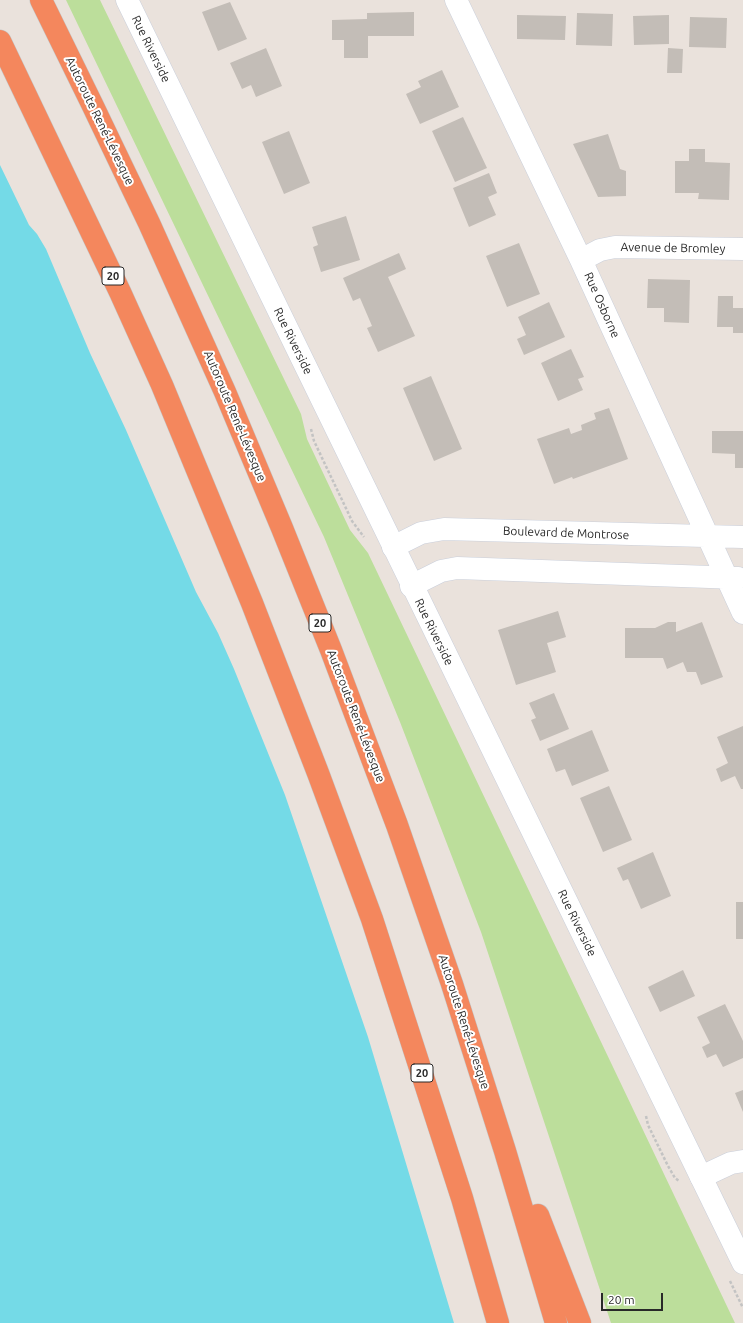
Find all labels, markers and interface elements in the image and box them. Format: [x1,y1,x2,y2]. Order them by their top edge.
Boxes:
street label: Rue Riverside [129,13,173,85]
street label: Autoroute René-Lévesque [63,55,137,187]
street label: Avenue de Bromley [621,240,725,256]
road number: 20 [102,267,124,285]
street label: Rue Osborne [581,270,623,340]
street label: Rue Riverside [271,305,315,377]
street label: Autoroute René-Lévesque [201,348,269,484]
street label: Boulevard de Montrose [503,524,629,542]
street label: Rue Riverside [412,596,456,668]
road number: 20 [309,614,331,632]
street label: Autoroute René-Lévesque [324,648,388,784]
street label: Rue Riverside [555,887,599,959]
street label: Autoroute René-Lévesque [435,953,493,1091]
road number: 20 [411,1064,433,1082]
scale bar [603,1285,665,1311]
text: 20 m [608,1293,635,1306]

